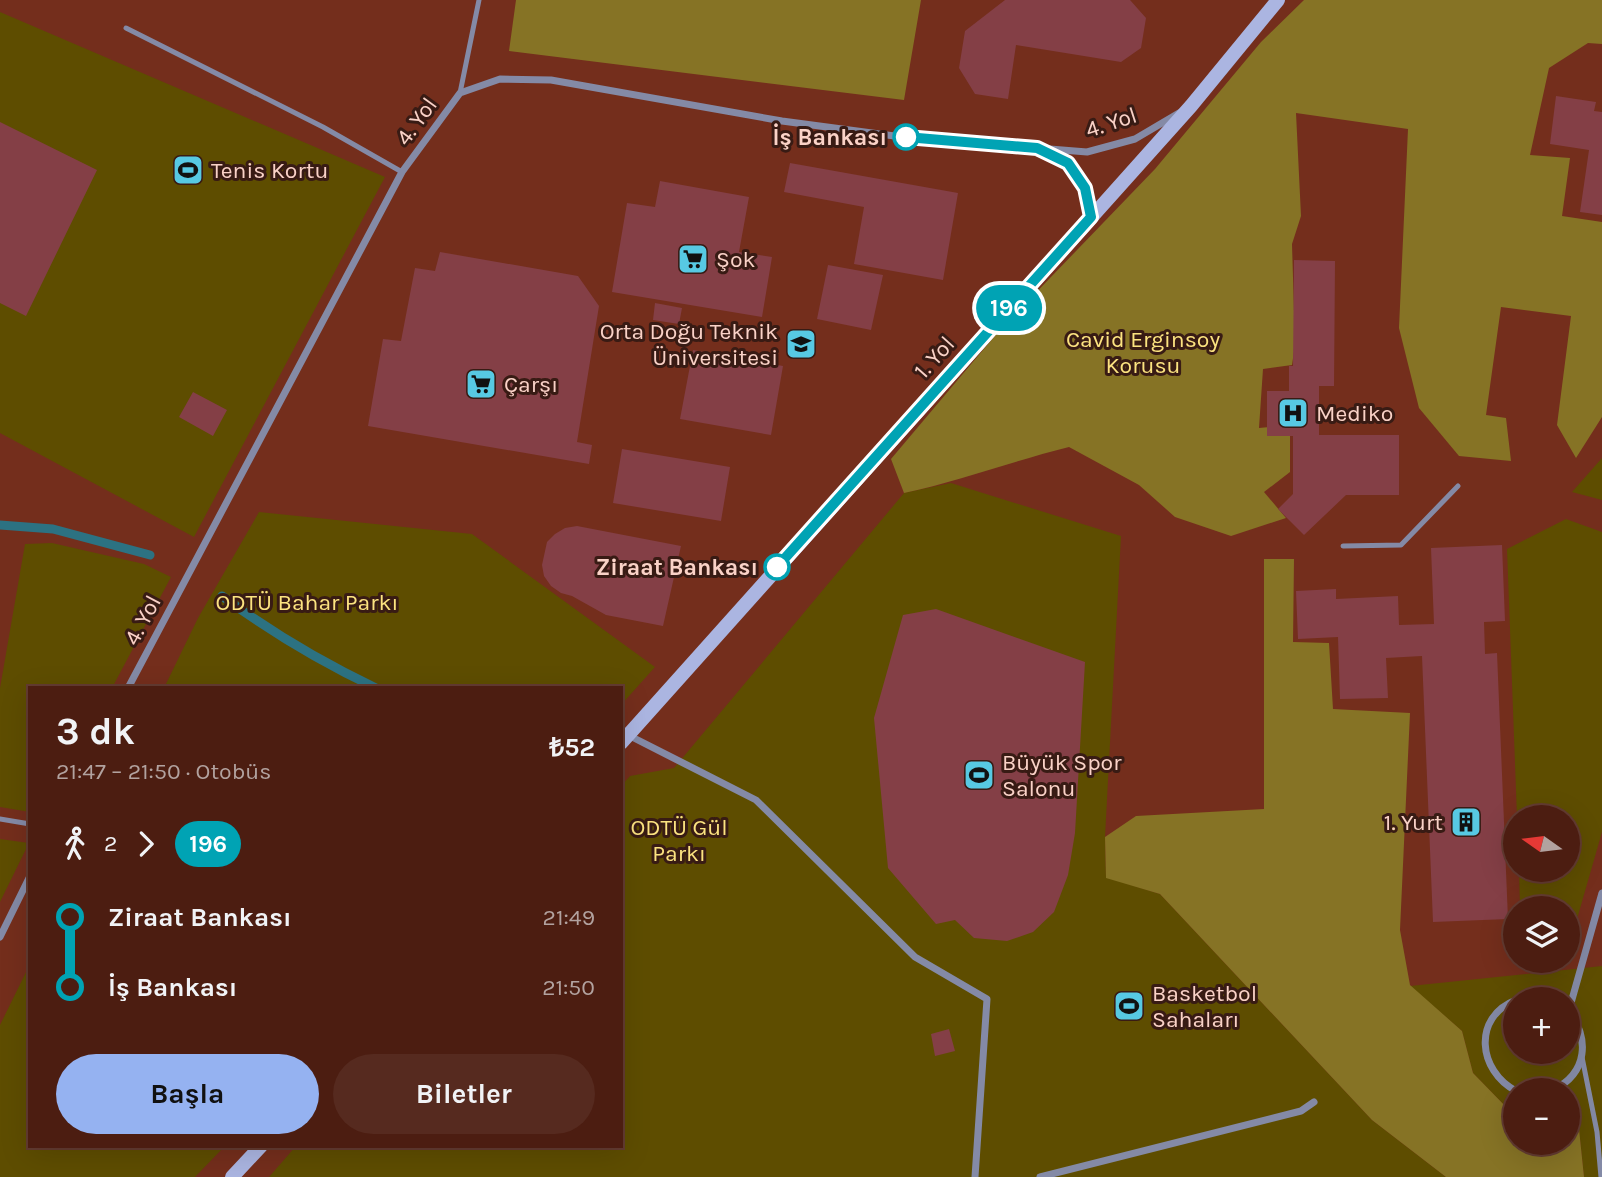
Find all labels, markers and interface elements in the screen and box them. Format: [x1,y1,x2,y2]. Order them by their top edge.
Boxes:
street label: 4. Yol [390,92,443,150]
street label: 4. Yol [1082,102,1140,143]
place label: İş Bankası [773,123,887,151]
marker: İş Bankası [893,124,919,150]
sports icon: Tenis Kortu [171,153,205,187]
place label: Tenis Kortu [211,157,328,184]
supermarket icon: Şok [676,242,710,276]
place label: Şok [716,246,755,273]
line badge: 196 [969,285,1049,331]
text: 196 [990,294,1028,322]
place label: Orta Doğu Teknik Üniversitesi [600,318,778,371]
park label: Cavid Erginsoy Korusu [1066,326,1220,379]
school or university icon: Orta Doğu Teknik Üniversitesi [784,327,818,361]
street label: 1. Yol [909,331,960,384]
supermarket icon: Çarşı [464,367,498,401]
place label: Çarşı [504,371,558,398]
hospital icon: Mediko [1276,396,1310,430]
place label: Mediko [1316,400,1393,427]
place label: Ziraat Bankası [596,554,758,581]
marker: Ziraat Bankası [764,554,790,580]
park label: ODTÜ Bahar Parkı [216,589,398,616]
street label: 4. Yol [118,591,167,650]
text: 3 dk [56,709,135,754]
text: ₺52 [549,732,595,763]
place label: Büyük Spor Salonu [1002,749,1122,802]
text: 21:47 – 21:50 · Otobüs [56,758,271,785]
sports icon: Büyük Spor Salonu [962,758,996,792]
building icon: 1. Yurt [1449,805,1483,839]
north arrow [1503,805,1580,882]
map controls [1503,805,1580,1155]
place label: 1. Yurt [1384,809,1443,836]
park label: ODTÜ Gül Parkı [630,814,728,867]
icon: walk [56,825,94,863]
icon: forward [127,825,165,863]
text: 2 [104,830,117,857]
text: 196 [189,830,227,858]
button: layers [1503,896,1580,973]
text: Ziraat Bankası [108,902,291,933]
text: 21:49 [543,904,595,931]
text: İş Bankası [108,972,237,1003]
text: 21:50 [542,974,595,1001]
place label: Basketbol Sahaları [1152,980,1257,1033]
button: + [1503,987,1580,1064]
sports icon: Basketbol Sahaları [1112,989,1146,1023]
button: Başla [56,1054,319,1134]
button: Biletler [333,1054,595,1134]
button: − [1503,1078,1580,1155]

